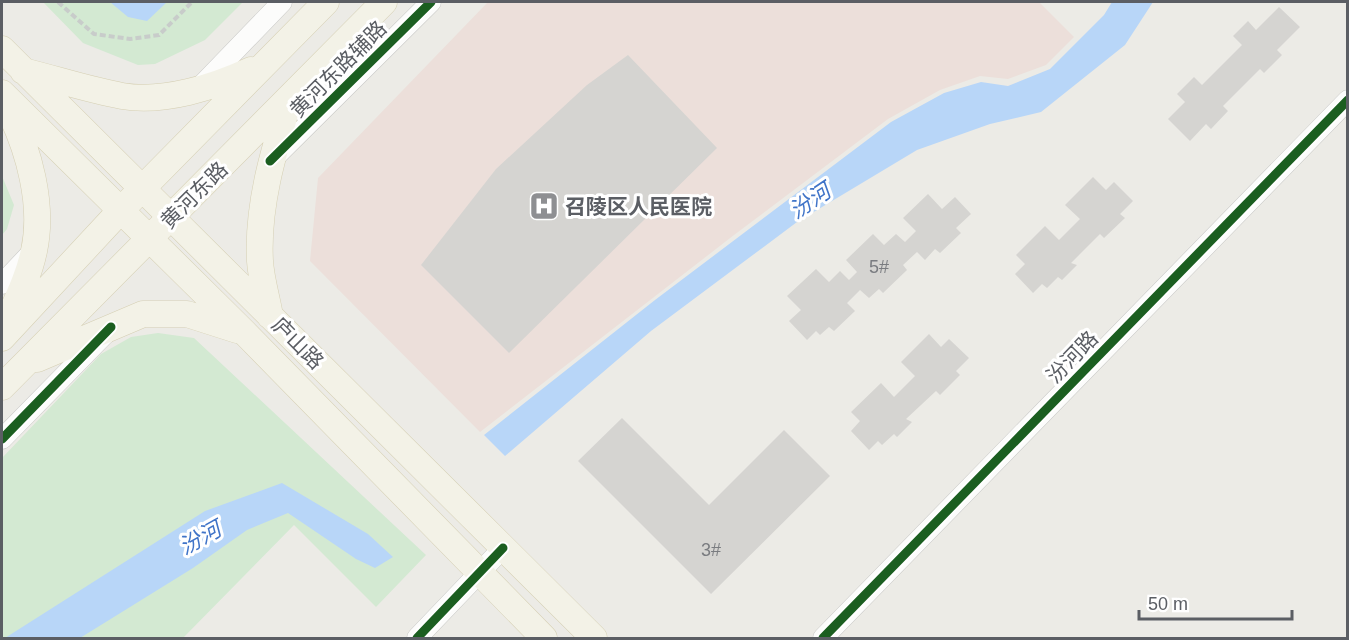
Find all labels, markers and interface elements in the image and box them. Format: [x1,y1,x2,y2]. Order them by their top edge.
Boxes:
street label: 黄河东路辅路 [285,16,391,122]
street label: 黄河东路 [156,157,232,233]
water label: 汾河 [785,176,839,224]
hospital icon: 召陵区人民医院 [528,190,560,222]
place label: 召陵区人民医院 [565,195,712,218]
house number: 5# [869,257,889,277]
street label: 庐山路 [268,313,328,373]
street label: 汾河路 [1042,326,1102,388]
water label: 汾河 [175,514,229,560]
house number: 3# [701,540,721,560]
scale bar [1139,583,1292,621]
text: 50 m [1148,594,1188,614]

